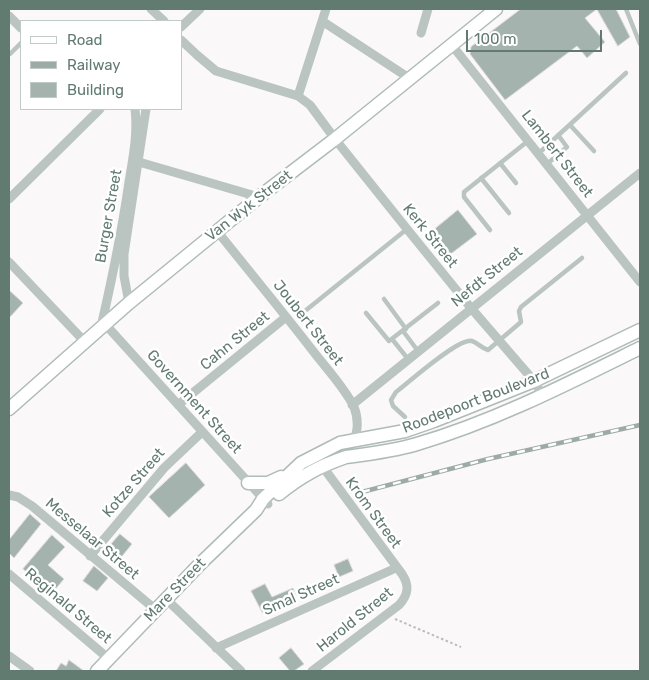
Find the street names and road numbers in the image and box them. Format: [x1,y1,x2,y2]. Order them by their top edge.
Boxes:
street label: Lambert Street [517,107,597,201]
street label: Van Wyk Street [202,167,296,245]
street label: Burger Street [92,168,126,264]
street label: Kerk Street [399,200,461,272]
street label: Nefdt Street [448,243,526,311]
street label: Joubert Street [269,277,347,369]
street label: Cahn Street [197,308,273,374]
street label: Government Street [143,346,245,458]
street label: Roodepoort Boulevard [400,365,552,437]
street label: Kotze Street [99,445,169,521]
street label: Krom Street [341,474,405,552]
street label: Messelaar Street [41,495,143,583]
street label: Mare Street [140,555,210,625]
street label: Reginald Street [21,564,115,648]
street label: Smal Street [260,570,342,620]
street label: Harold Street [313,584,397,656]

